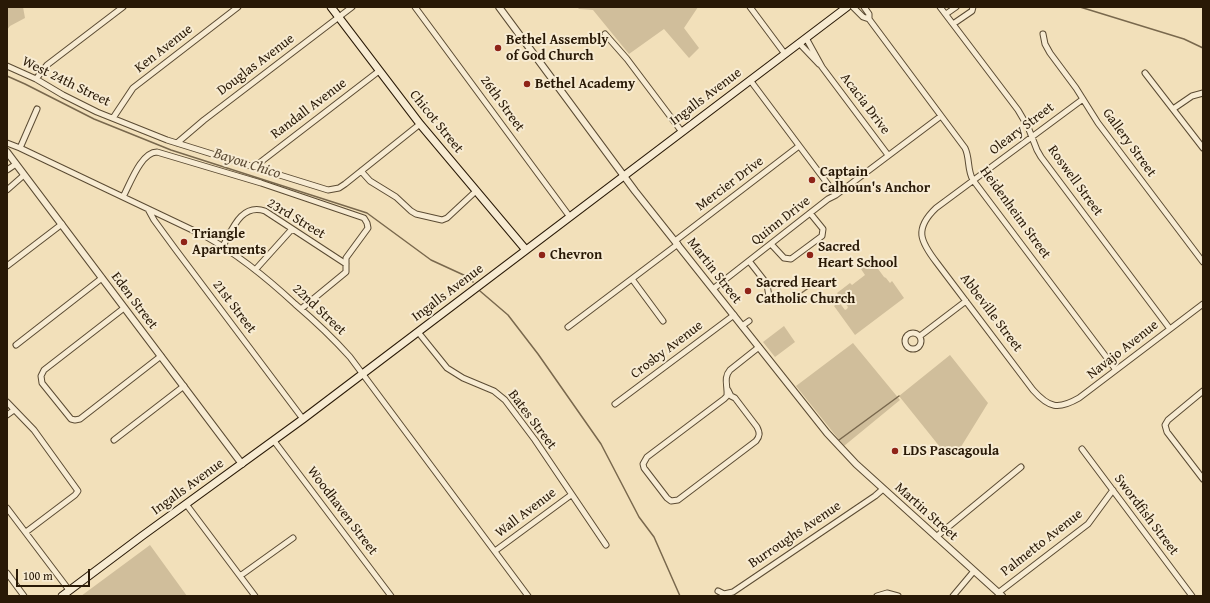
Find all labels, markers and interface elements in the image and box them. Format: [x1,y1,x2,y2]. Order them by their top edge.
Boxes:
street label: Ken Avenue [132,21,196,77]
street label: Douglas Avenue [214,30,298,100]
place label: Bethel Assembly of God Church [506,32,608,64]
marker: Bethel Assembly of God Church [493,43,503,53]
street label: West 24th Street [19,53,113,111]
street label: Ingalls Avenue [667,65,745,129]
street label: Acacia Drive [836,70,894,138]
street label: 26th Street [476,73,528,135]
street label: Randall Avenue [268,75,350,143]
place label: Bethel Academy [535,76,635,92]
marker: Bethel Academy [522,79,532,89]
street label: Chicot Street [405,87,467,157]
street label: Oleary Street [986,99,1058,159]
street label: Gallery Street [1099,105,1159,181]
street label: Roswell Street [1044,142,1106,220]
water label: Bayou Chico [211,145,283,183]
street label: Mercier Drive [693,153,767,215]
place label: Captain Calhoun's Anchor [820,164,930,196]
street label: Heidenheim Street [976,164,1054,262]
marker: Captain Calhoun's Anchor [807,175,817,185]
street label: Quinn Drive [748,193,814,249]
street label: 23rd Street [264,195,328,243]
place label: Triangle Apartments [192,226,266,258]
street label: Martin Street [683,235,745,307]
marker: Triangle Apartments [179,237,189,247]
place label: Sacred Heart School [818,239,898,272]
place label: Chevron [550,247,602,263]
marker: Chevron [537,250,547,260]
marker: Sacred Heart School [805,250,815,260]
street label: Ingalls Avenue [409,261,487,325]
street label: Eden Street [107,269,161,333]
street label: Abbeville Street [956,271,1026,355]
place label: Sacred Heart Catholic Church [756,275,855,308]
street label: 21st Street [208,277,260,337]
street label: 22nd Street [289,281,349,339]
marker: Sacred Heart Catholic Church [743,286,753,296]
street label: Crosby Avenue [628,317,706,383]
street label: Navajo Avenue [1084,317,1162,383]
street label: Bates Street [504,387,560,453]
place label: LDS Pascagoula [903,443,999,459]
marker: LDS Pascagoula [890,446,900,456]
street label: Ingalls Avenue [149,455,227,519]
street label: Woodhaven Street [303,463,381,559]
street label: Swordfish Street [1110,471,1182,559]
street label: Martin Street [891,479,961,545]
street label: Wall Avenue [492,485,560,541]
street label: Burroughs Avenue [746,498,844,572]
street label: Palmetto Avenue [998,506,1086,580]
scale bar [18,561,92,587]
text: 100 m [23,567,53,584]

